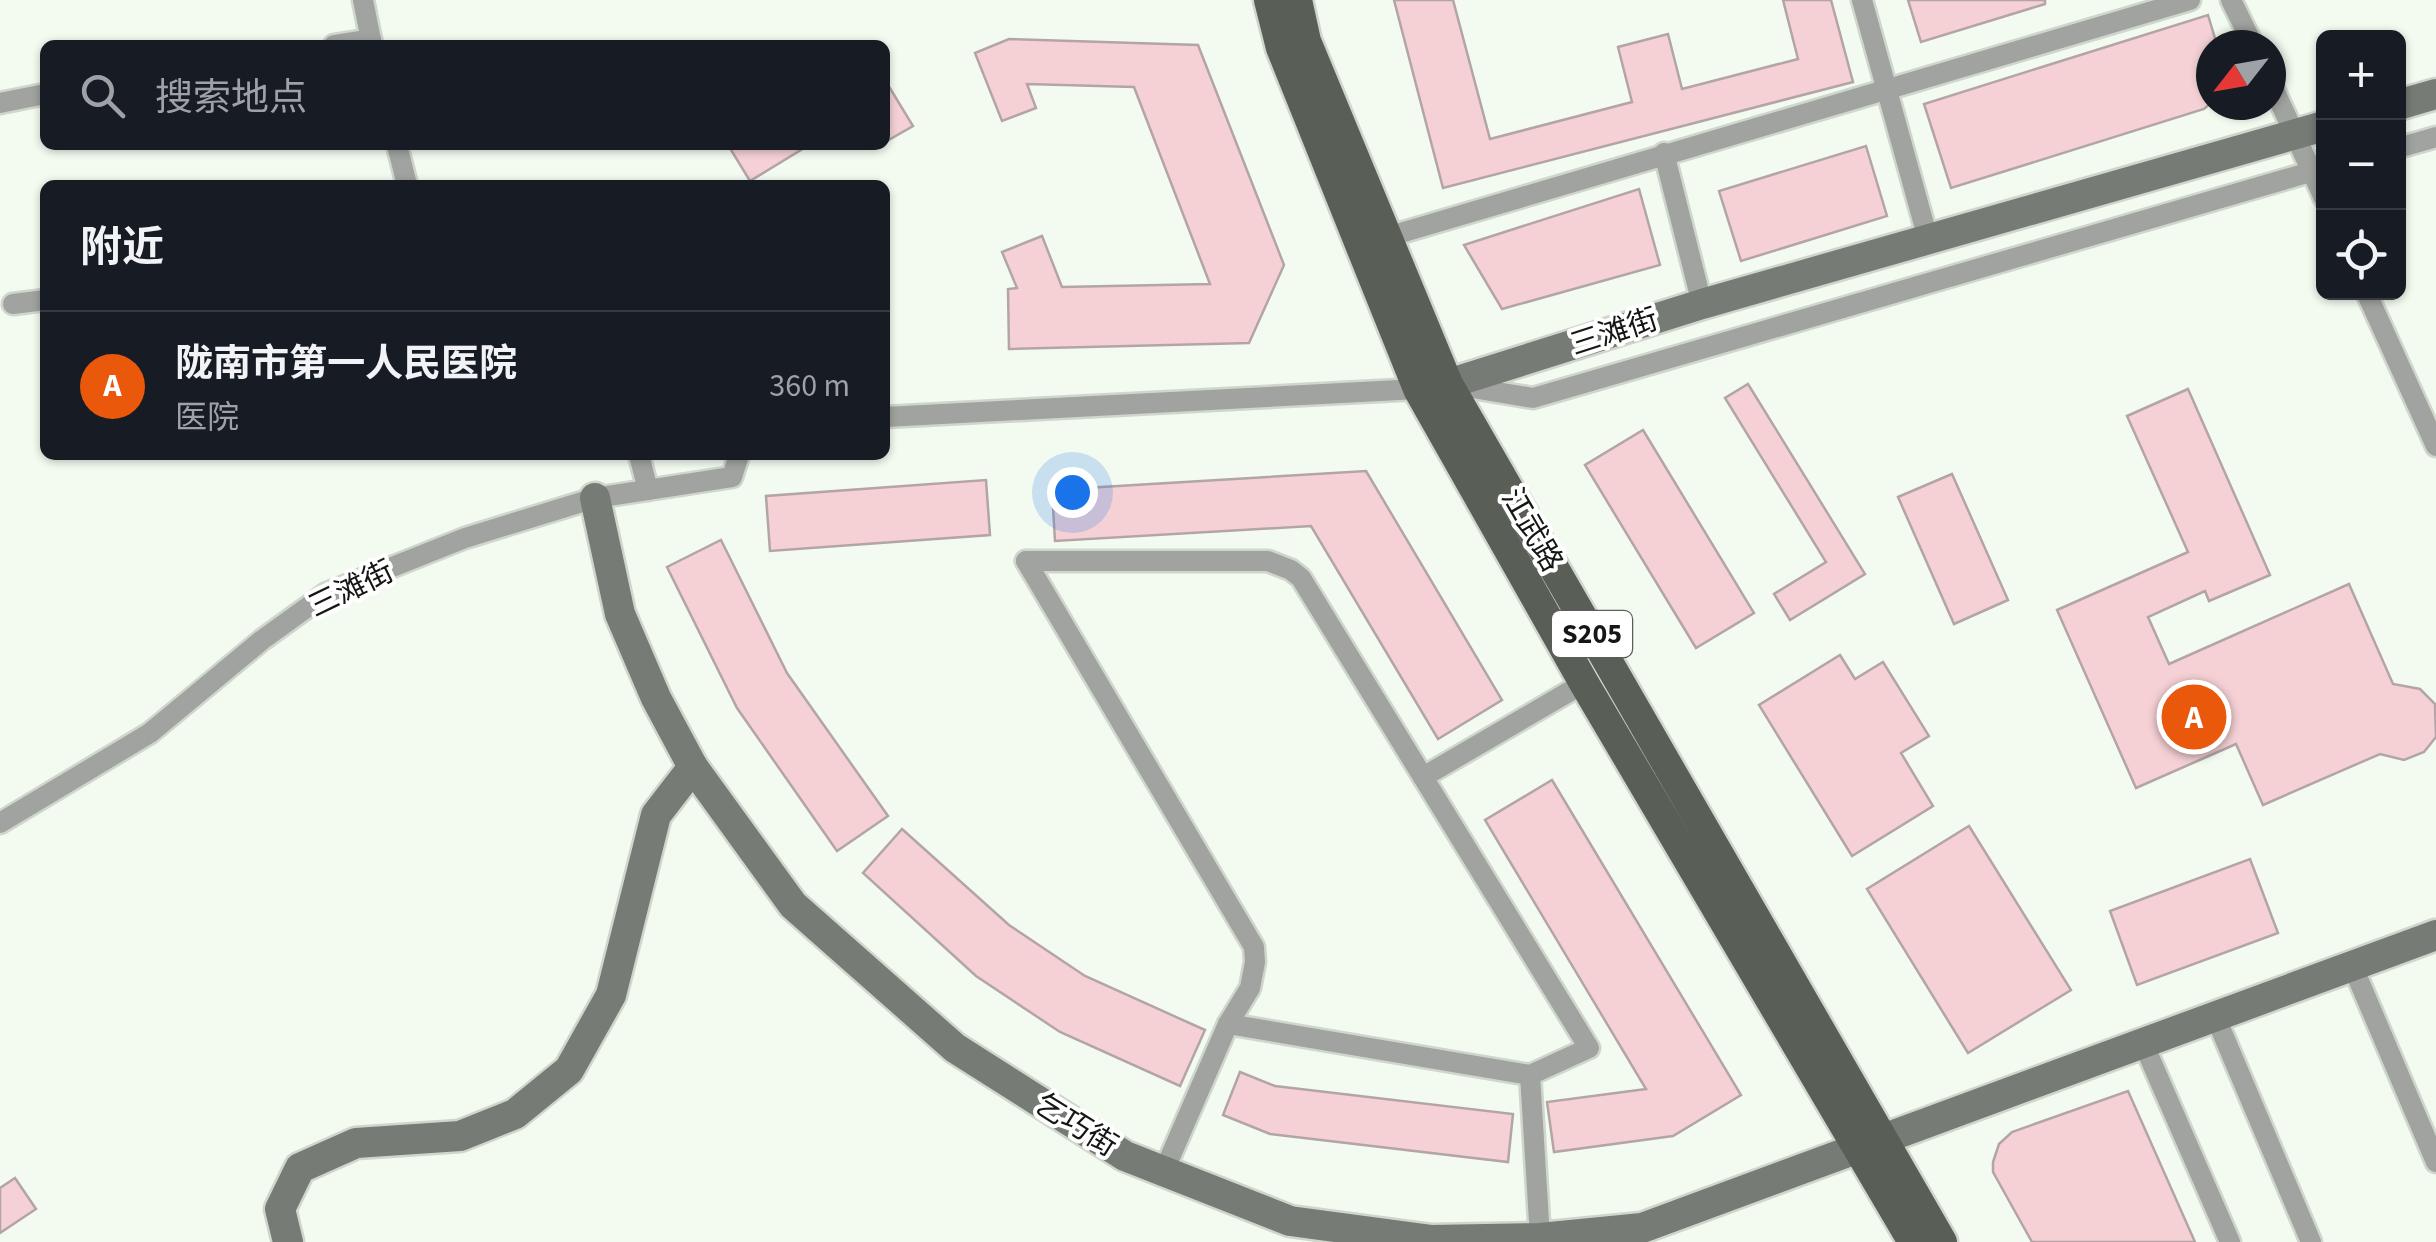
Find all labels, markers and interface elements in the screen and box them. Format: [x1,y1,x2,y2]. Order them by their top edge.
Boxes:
north arrow [2196,30,2286,120]
map controls [2316,30,2406,300]
button: + [2316,30,2406,120]
search box [40,40,890,150]
icon: search [75,68,130,123]
text: 搜索地点 [155,71,307,125]
button: − [2316,120,2406,210]
button: locate [2316,210,2406,300]
text: 附近 [80,218,164,278]
street label: 三滩街 [1565,298,1663,366]
text: 陇南市第一人民医院 [175,337,517,391]
text: A [103,363,122,409]
text: 360 m [769,363,850,409]
text: 医院 [175,395,239,441]
your location [1047,467,1098,518]
street label: 江武路 [1491,480,1573,580]
street label: 三滩街 [301,550,401,628]
road number: S205 [1552,611,1632,657]
pin: A [2162,680,2226,754]
street label: 乞巧街 [1026,1083,1126,1167]

